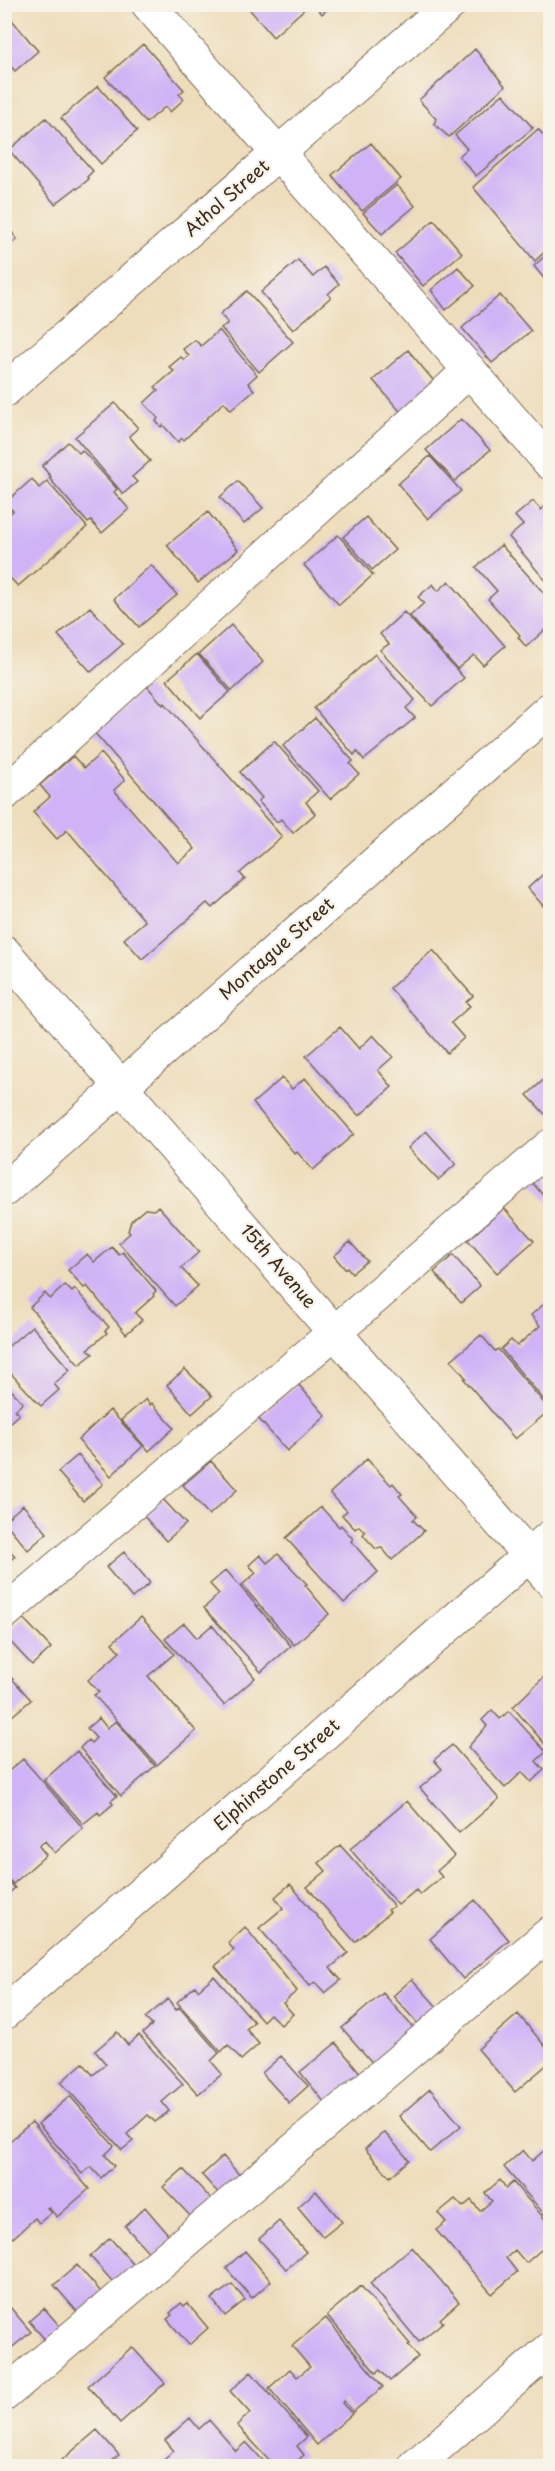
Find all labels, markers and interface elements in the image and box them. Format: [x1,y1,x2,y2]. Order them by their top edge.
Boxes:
street label: Athol Street [177,152,275,242]
street label: Montague Street [213,890,339,1006]
street label: 15th Avenue [235,1217,324,1313]
street label: Elphinstone Street [207,1711,345,1836]

